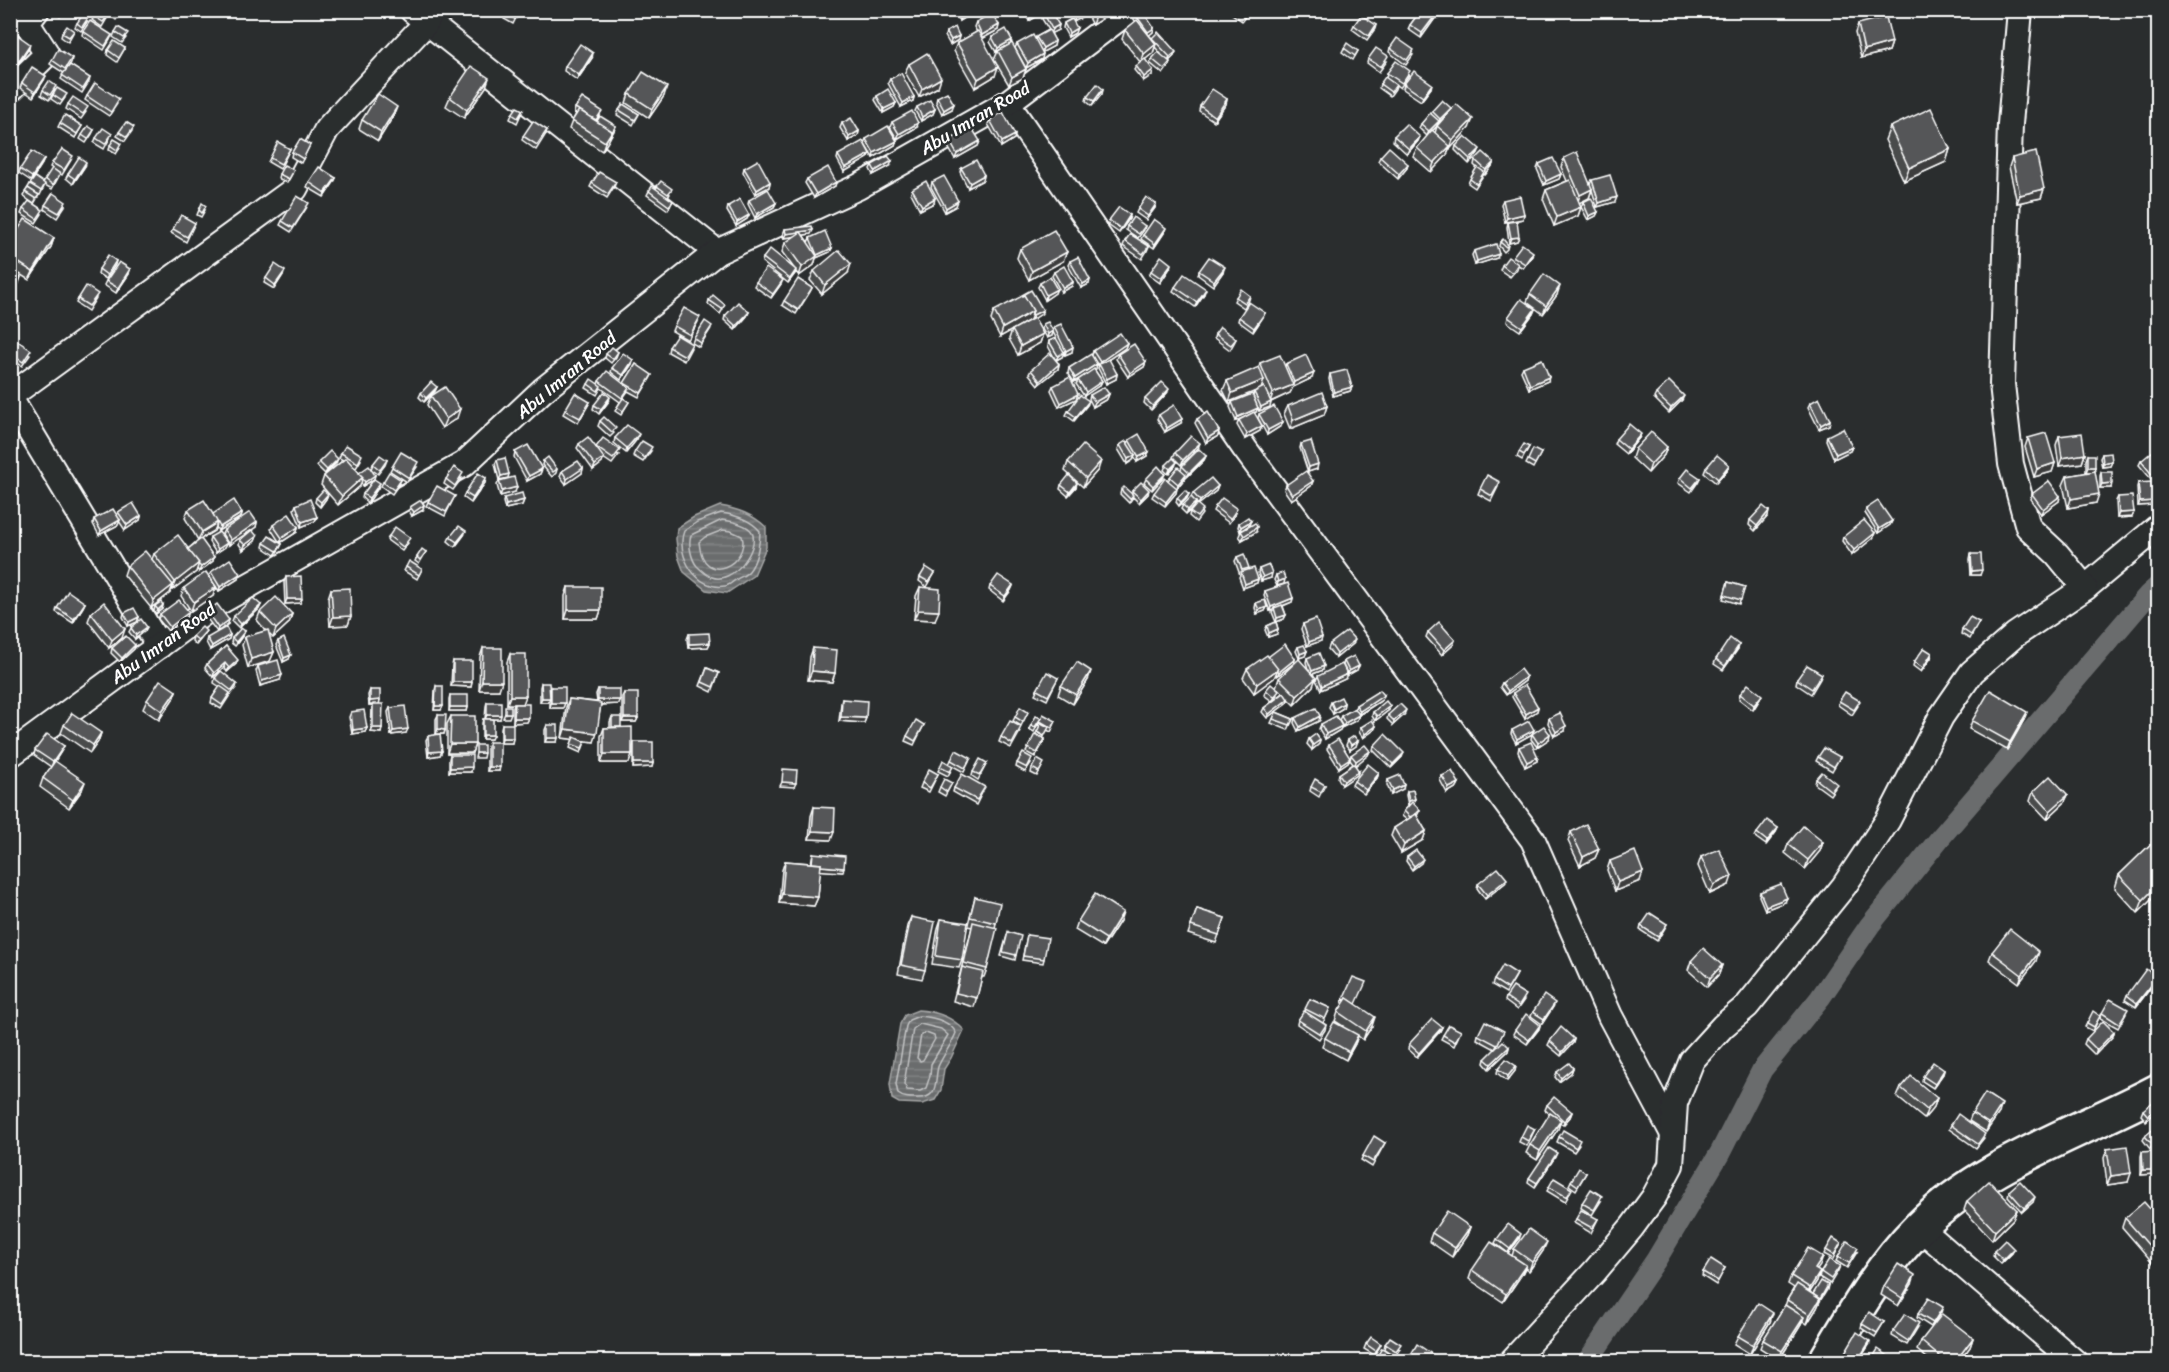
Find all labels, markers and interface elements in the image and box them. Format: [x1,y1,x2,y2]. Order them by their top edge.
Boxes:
street label: Abu Imran Road [913,71,1038,164]
street label: Abu Imran Road [507,322,625,428]
street label: Abu Imran Road [102,593,224,693]

